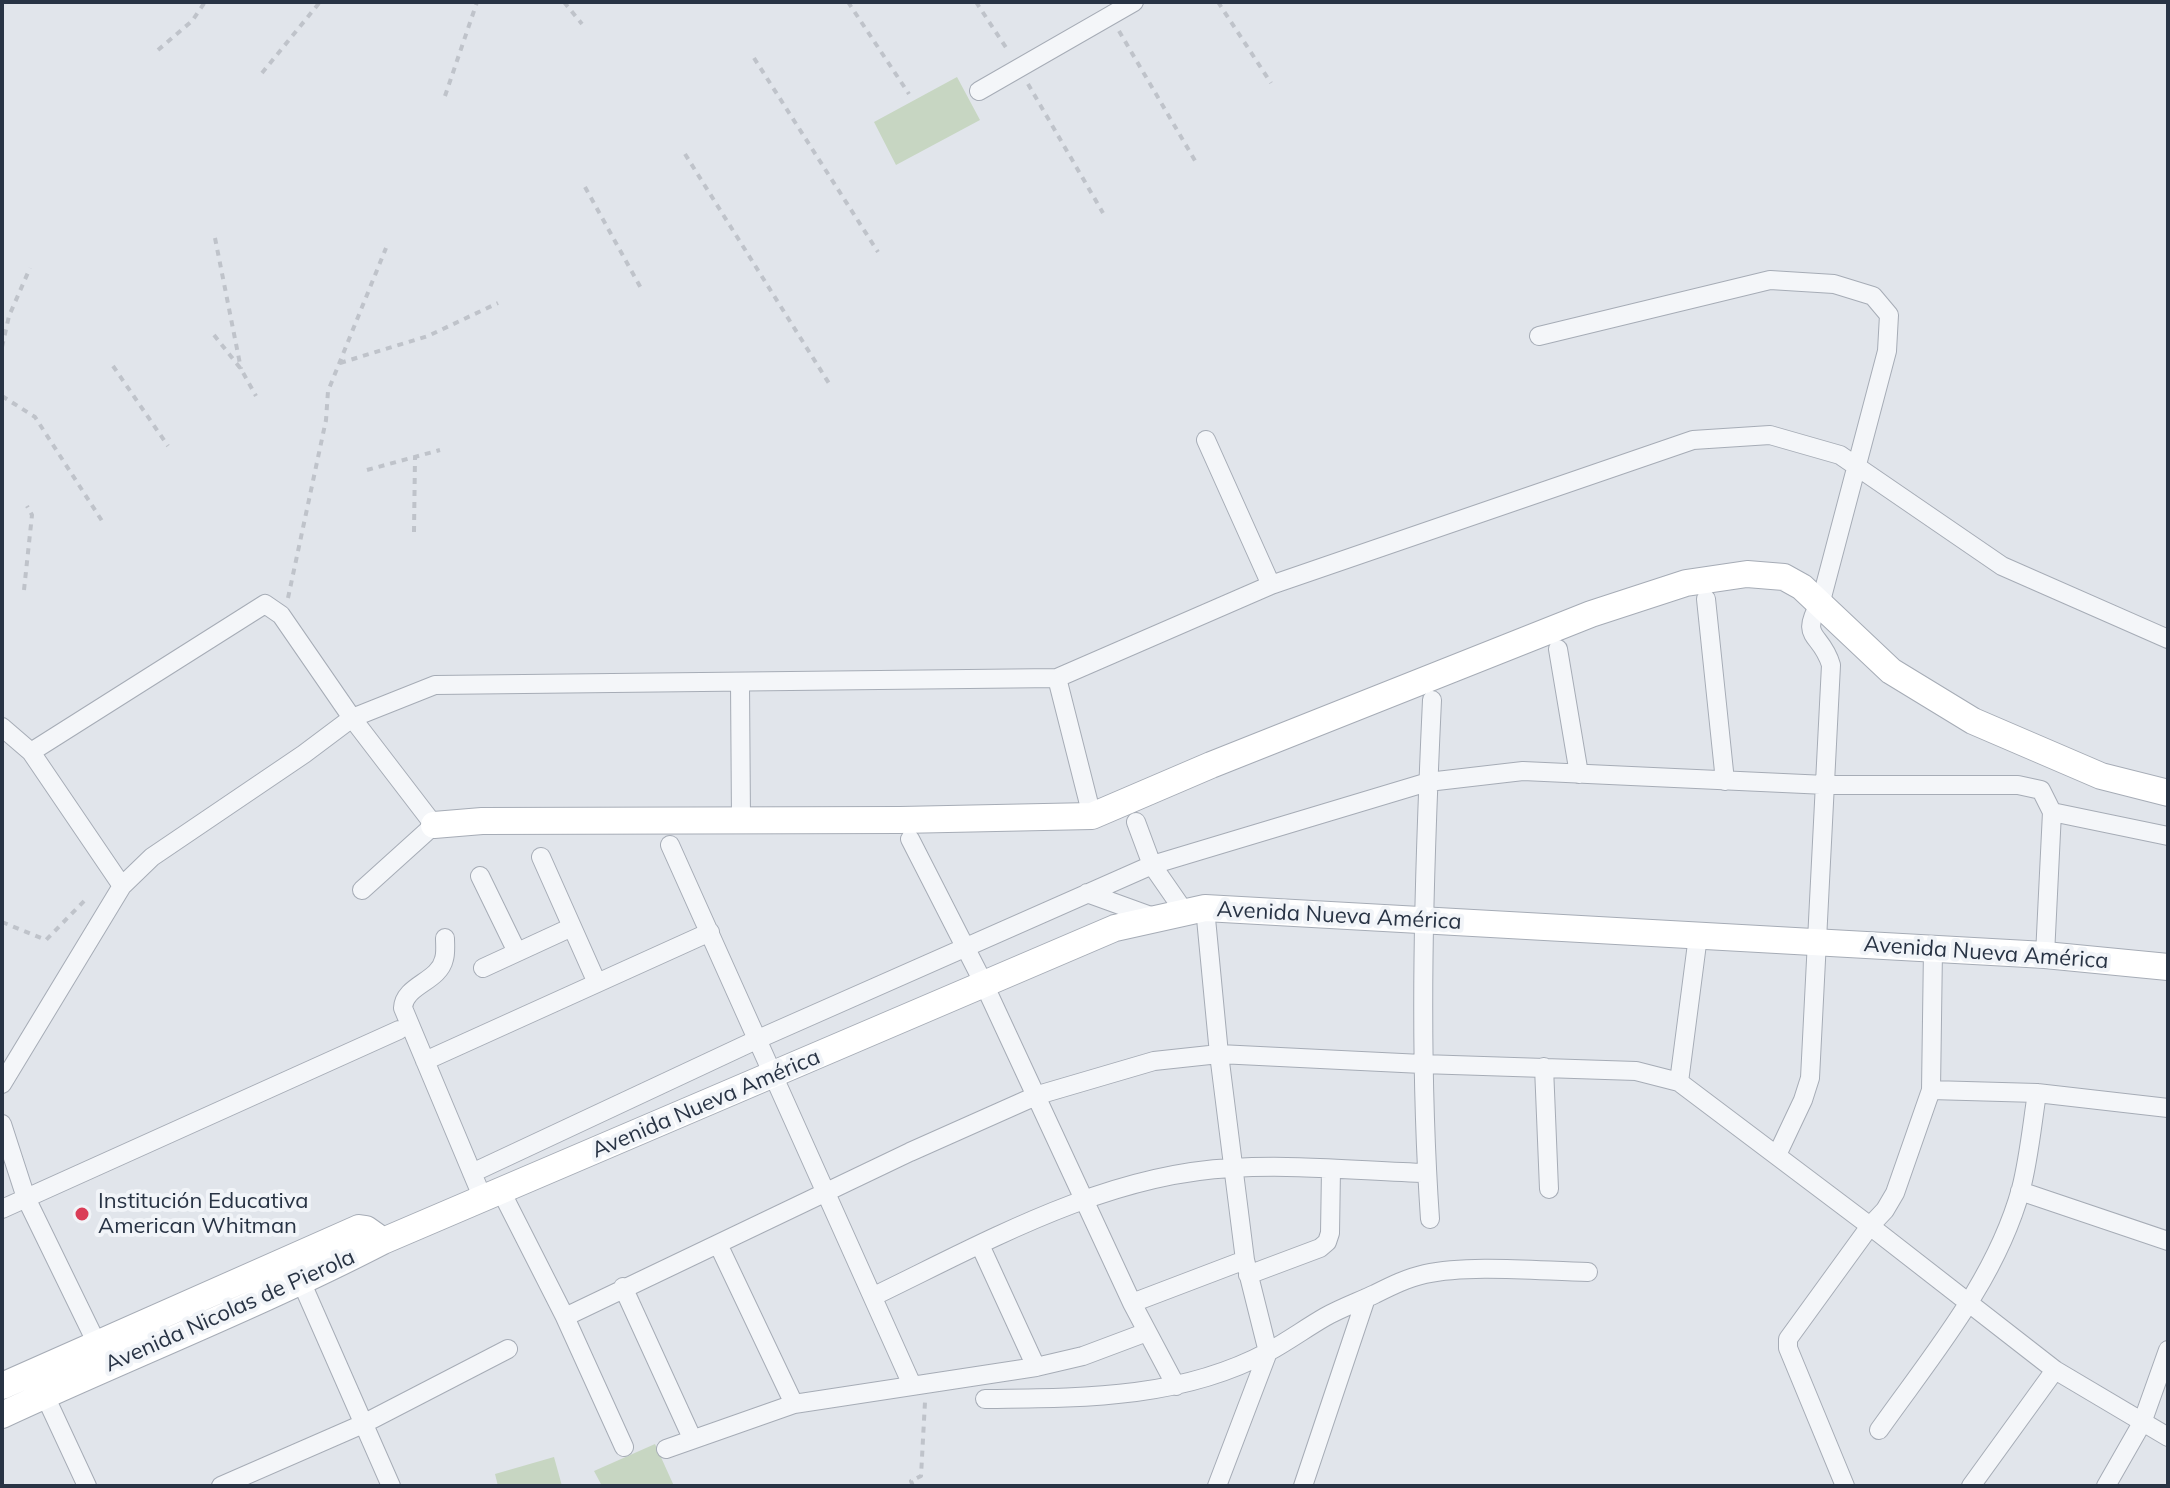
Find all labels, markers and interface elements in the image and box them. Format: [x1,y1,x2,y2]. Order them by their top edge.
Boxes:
street label: Avenida Nueva América [1216,896,1462,936]
street label: Avenida Nueva América [1863,931,2109,975]
street label: Avenida Nueva América [588,1044,824,1164]
place label: Institución Educativa American Whitman [98,1188,308,1240]
marker: Institución Educativa American Whitman [73,1205,91,1223]
street label: Avenida Nicolas de Pierola [101,1244,359,1378]

